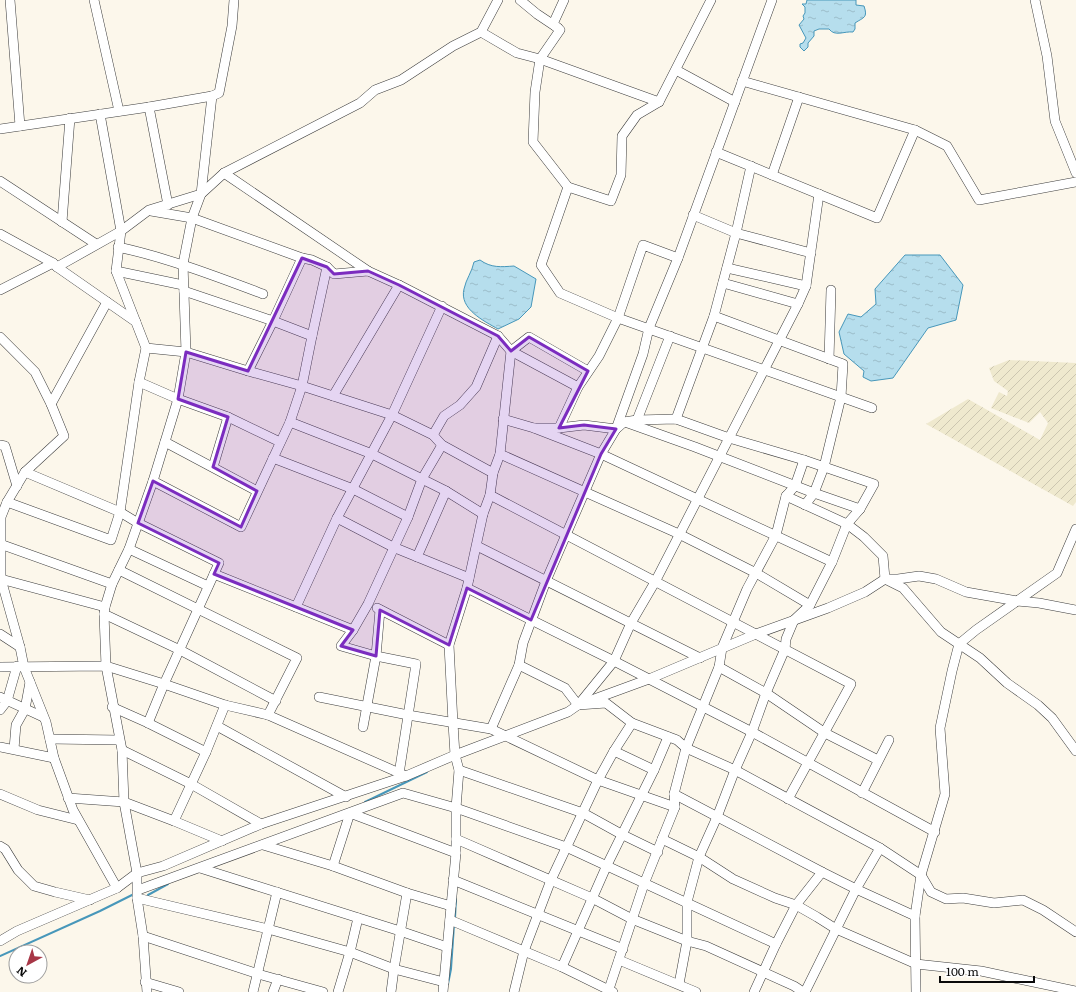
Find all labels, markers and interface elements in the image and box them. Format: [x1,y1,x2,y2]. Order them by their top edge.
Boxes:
north arrow [8,944,48,984]
scale bar [940,958,1034,984]
text: 100 m [946,962,979,980]
text: N [12,963,30,982]

